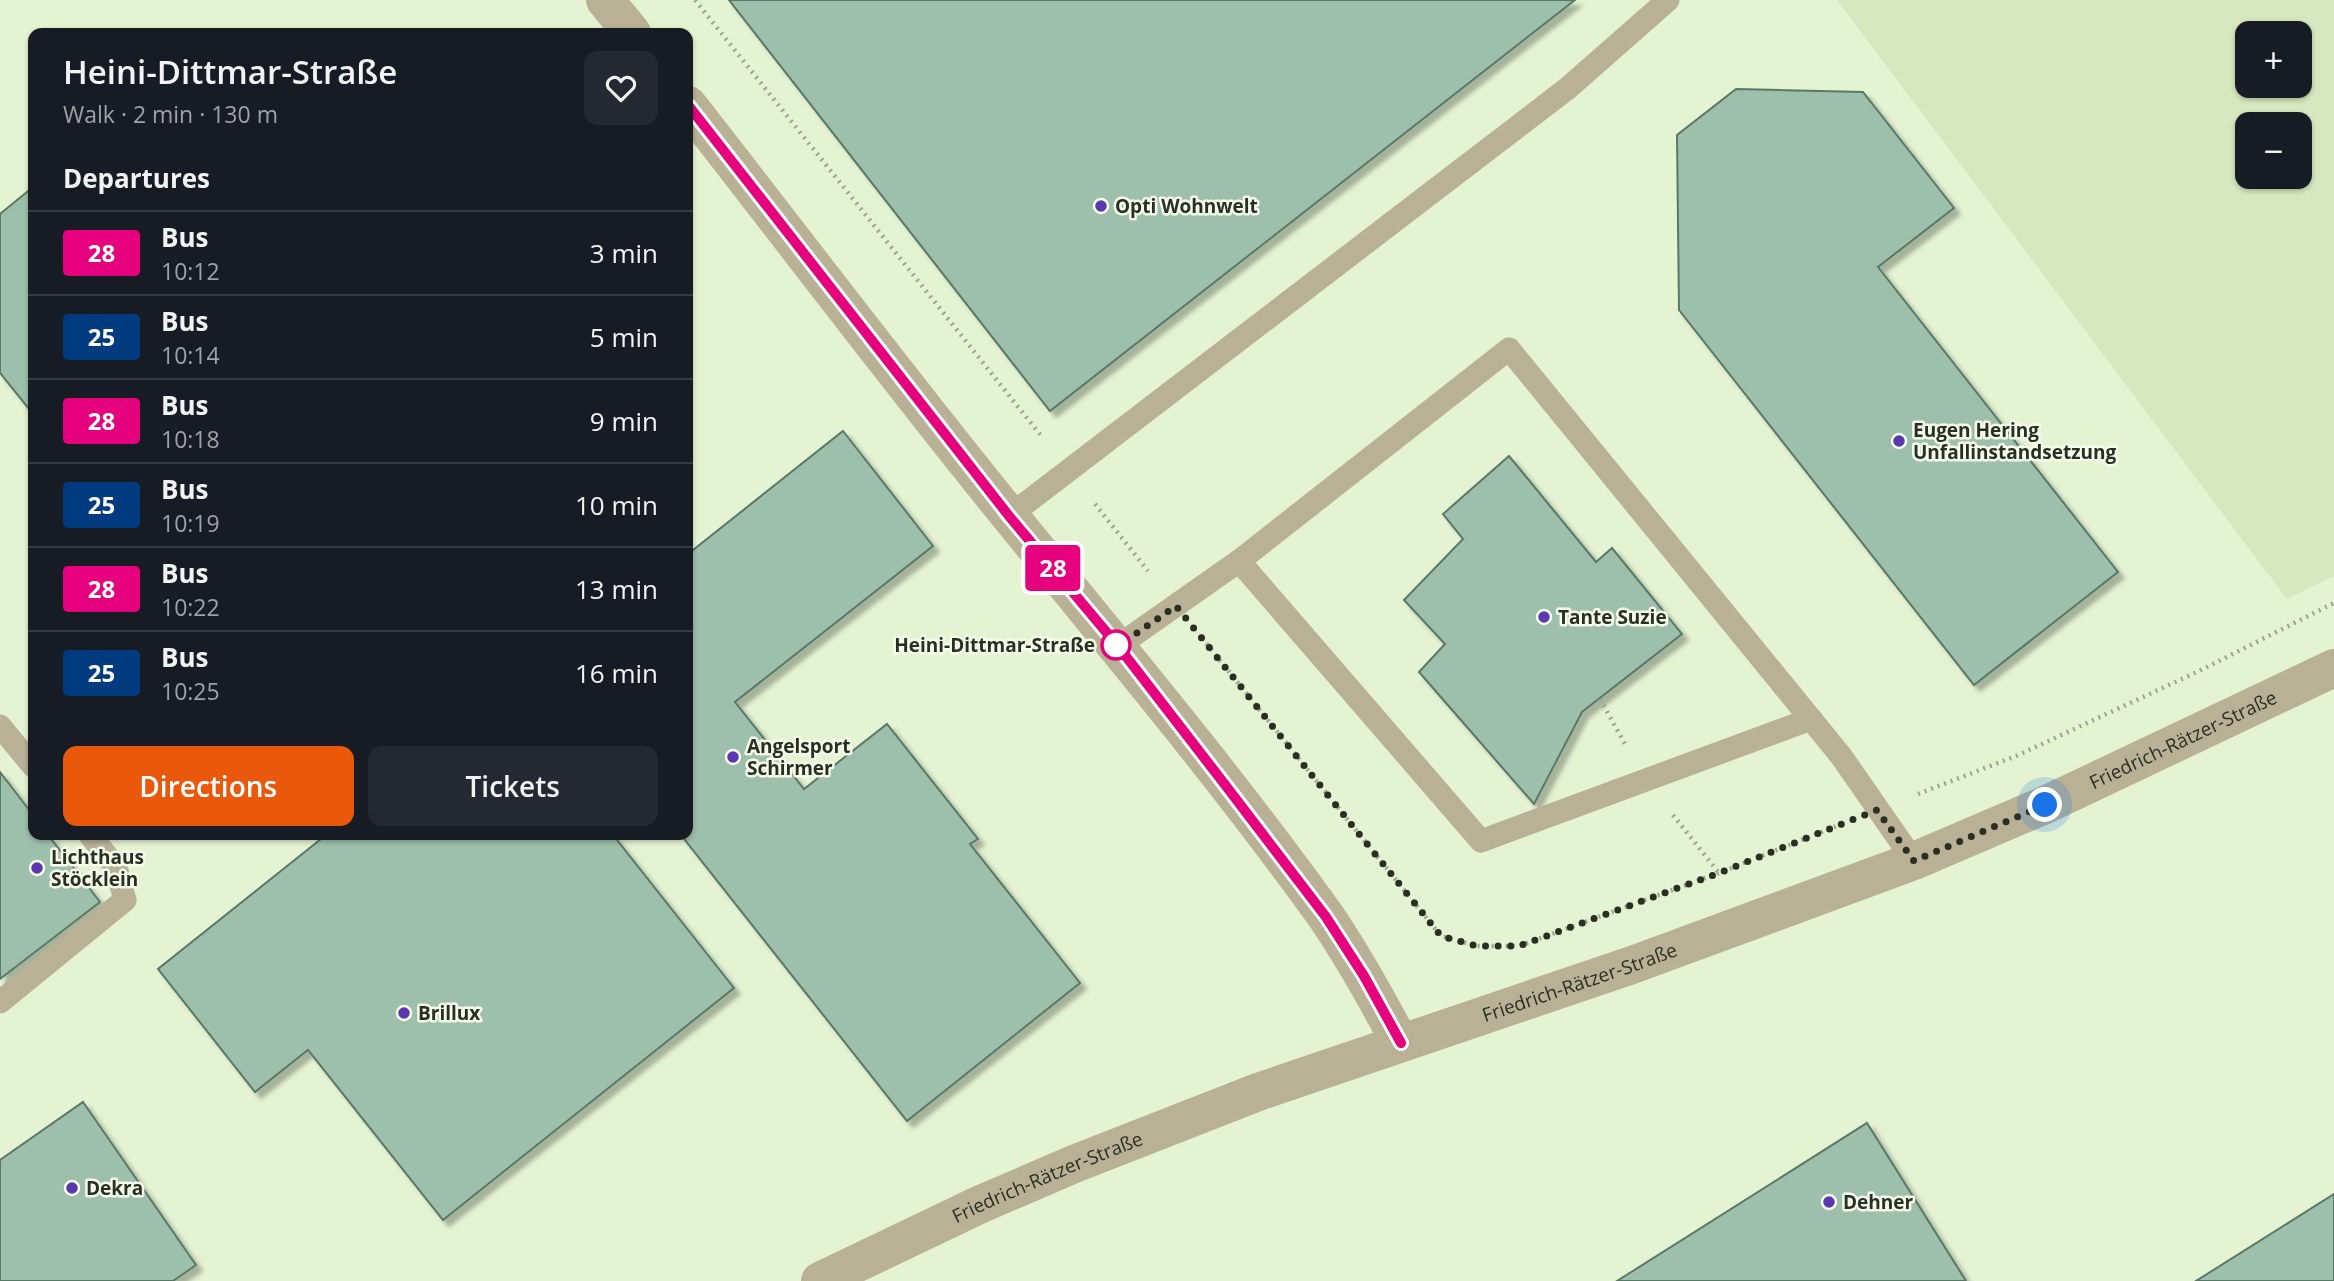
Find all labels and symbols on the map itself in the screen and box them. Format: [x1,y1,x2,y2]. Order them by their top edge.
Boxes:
place label: Opti Wohnwelt [1115,193,1258,219]
marker: Opti Wohnwelt [1093,198,1109,214]
place label: Eugen Hering Unfallinstandsetzung [1913,417,2116,465]
marker: Eugen Hering Unfallinstandsetzung [1891,433,1907,449]
line badge: 28 [1021,545,1084,591]
place label: Tante Suzie [1558,604,1667,630]
marker: Tante Suzie [1536,609,1552,625]
marker: Heini-Dittmar-Straße [1101,630,1131,660]
place label: Heini-Dittmar-Straße [894,632,1095,658]
street label: Friedrich-Rätzer-Straße [2085,684,2281,795]
place label: Angelsport Schirmer [747,733,850,781]
marker: Angelsport Schirmer [725,749,741,765]
your location [2027,787,2062,822]
place label: Lichthaus Stöcklein [51,844,144,892]
marker: Lichthaus Stöcklein [29,860,45,876]
street label: Friedrich-Rätzer-Straße [1479,937,1681,1028]
place label: Brillux [418,1000,480,1026]
marker: Brillux [396,1005,412,1021]
street label: Friedrich-Rätzer-Straße [948,1125,1146,1229]
place label: Dekra [86,1175,143,1201]
marker: Dekra [64,1180,80,1196]
place label: Dehner [1843,1189,1913,1215]
marker: Dehner [1821,1194,1837,1210]

